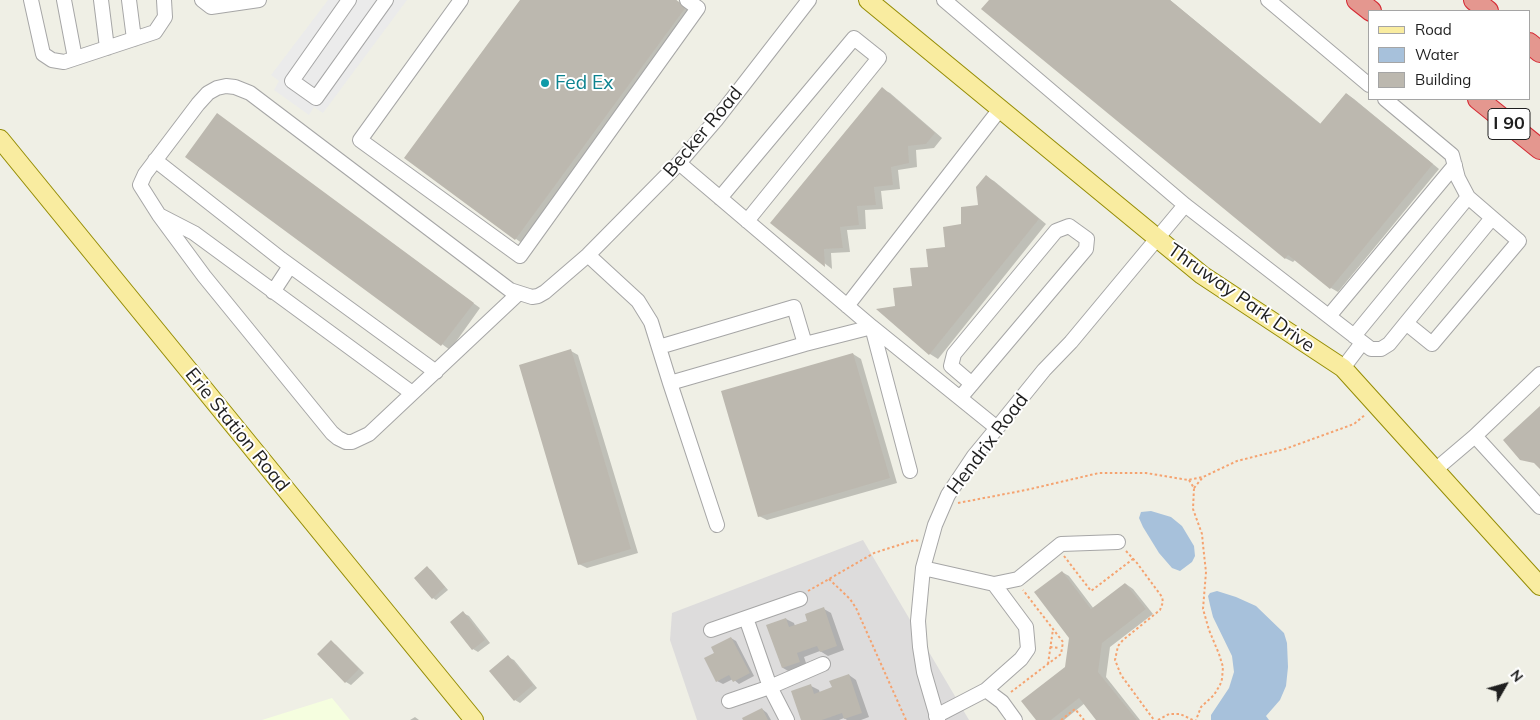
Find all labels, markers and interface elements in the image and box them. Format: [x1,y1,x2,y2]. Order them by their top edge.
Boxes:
legend [1368,10,1530,100]
text: Road [1415,20,1452,39]
text: Water [1415,45,1459,64]
text: Building [1415,70,1471,89]
place label: Fed Ex [555,72,613,94]
marker: Fed Ex [539,77,551,89]
street label: Becker Road [659,82,747,182]
road number: I 90 [1488,108,1530,140]
street label: Thruway Park Drive [1163,239,1319,357]
street label: Erie Station Road [180,364,294,496]
street label: Hendrix Road [943,389,1033,499]
north arrow [1480,660,1530,710]
text: N [1506,666,1527,685]

